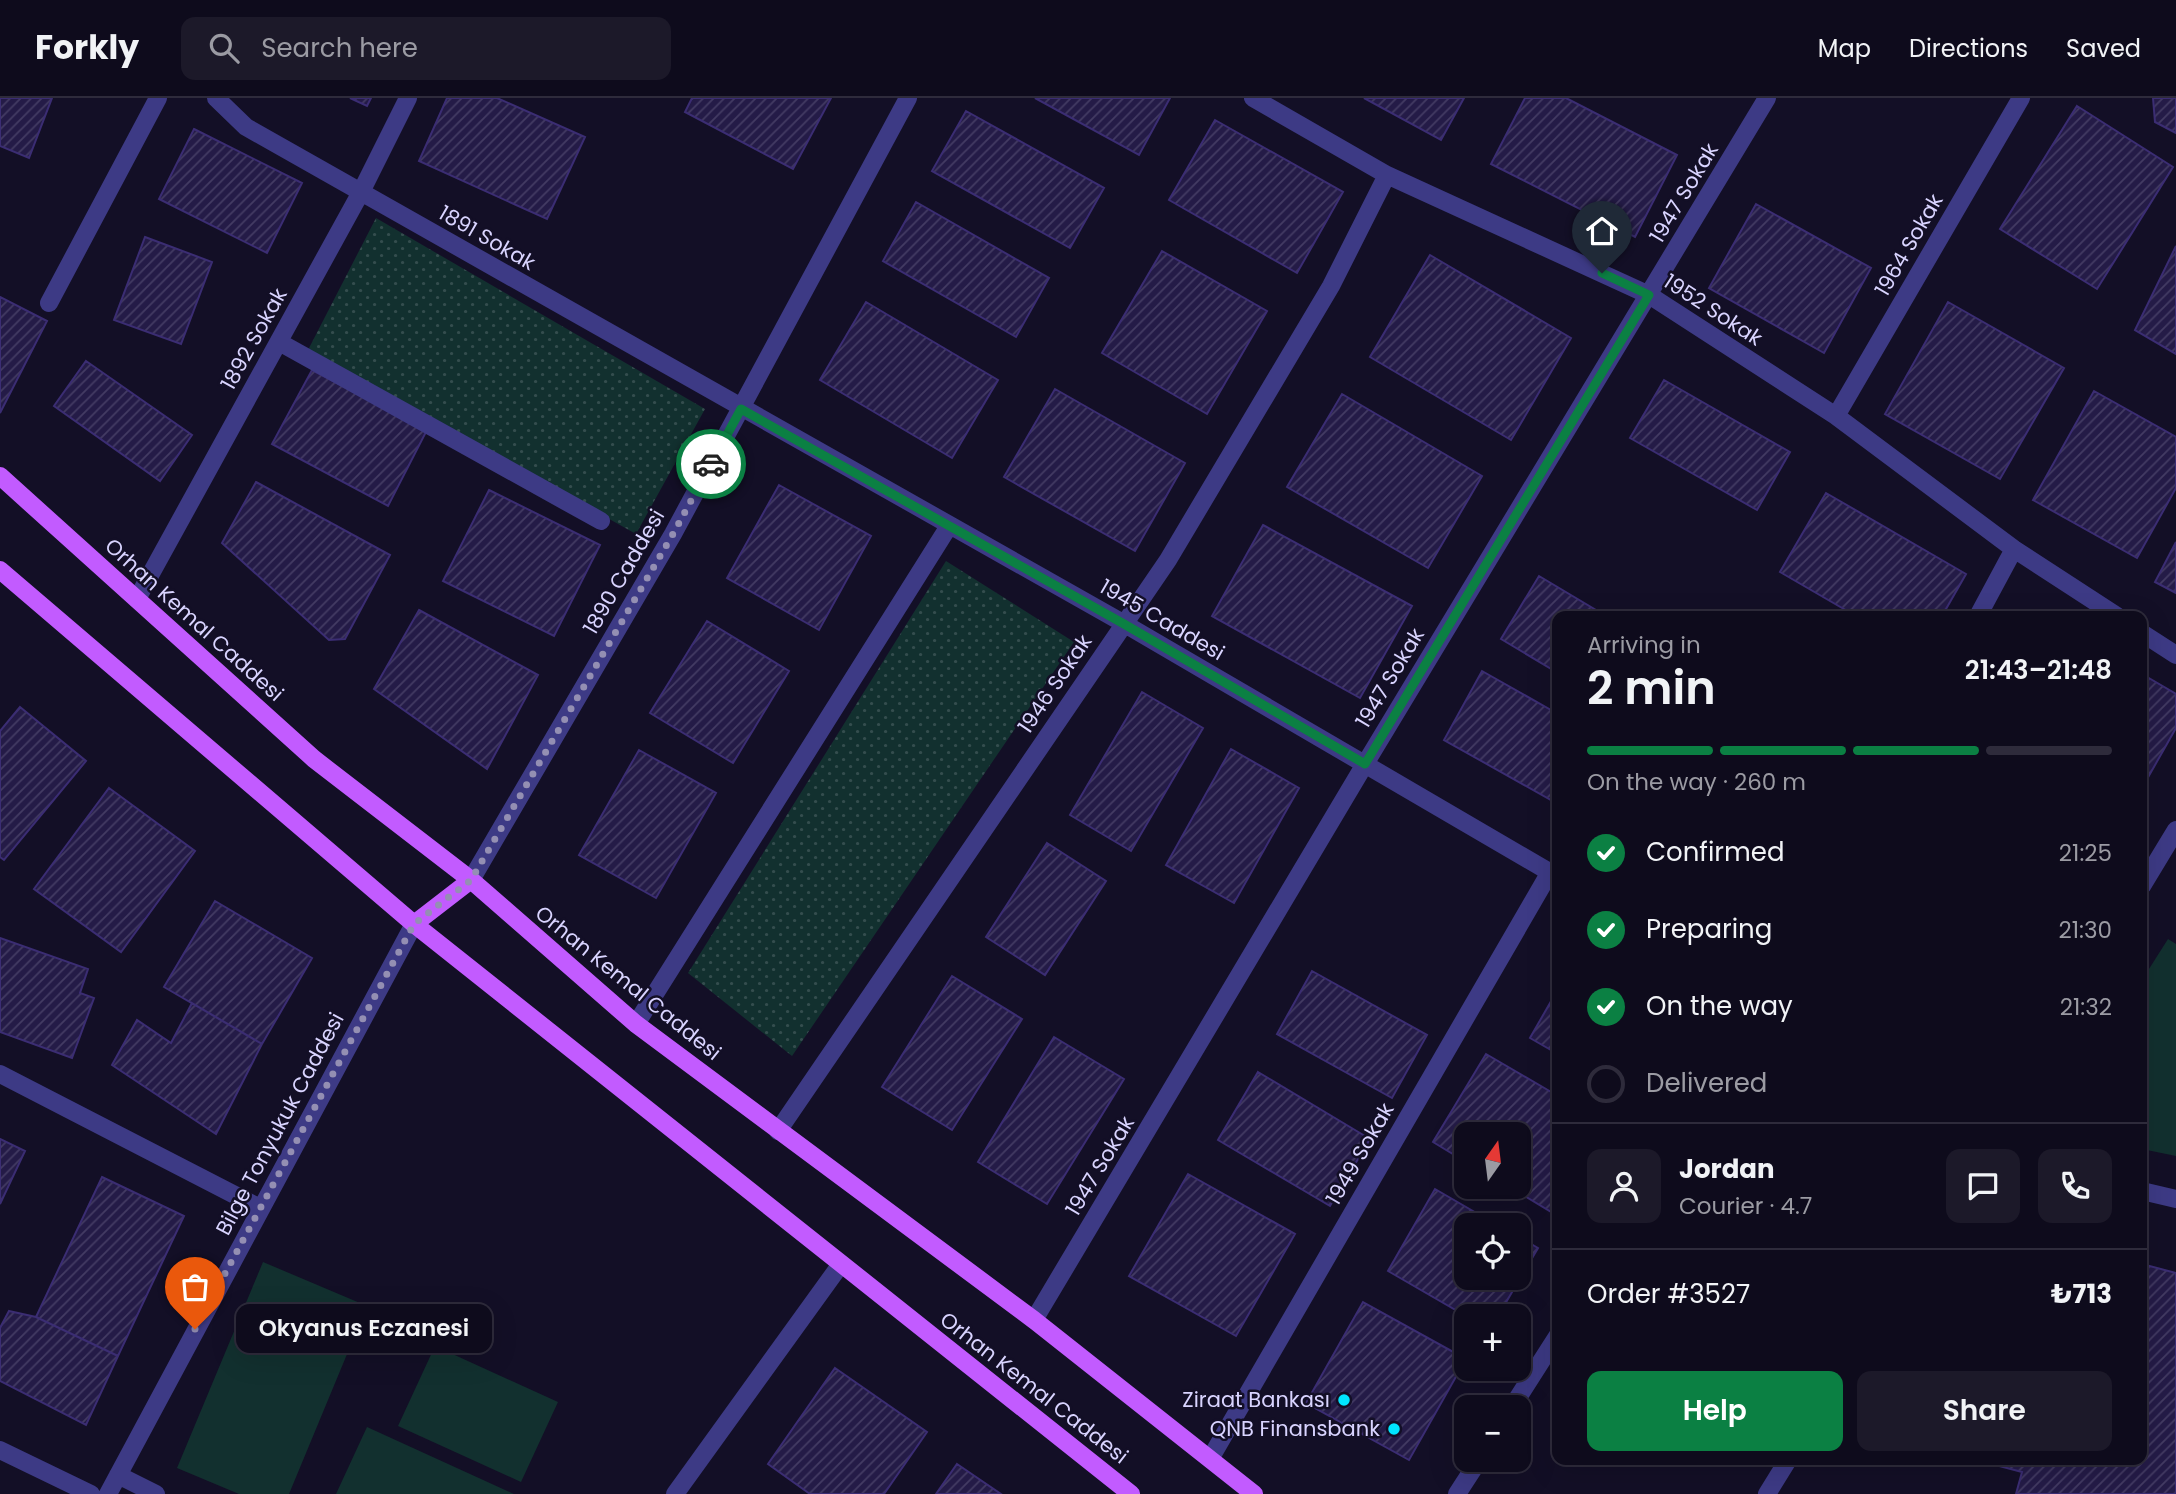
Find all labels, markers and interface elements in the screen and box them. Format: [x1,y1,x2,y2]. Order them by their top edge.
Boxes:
search box [181,17,671,80]
text: Forkly [35,24,139,71]
icon: search [205,29,243,67]
text: Search here [261,30,418,66]
text: Map [1818,32,1871,65]
text: Directions [1909,32,2028,65]
text: Saved [2066,32,2141,65]
street label: 1947 Sokak [1642,137,1725,248]
street label: 1964 Sokak [1868,188,1950,301]
street label: 1891 Sokak [434,198,541,277]
pin [1572,201,1632,273]
icon: home [1583,212,1621,250]
street label: 1952 Sokak [1658,267,1768,352]
street label: 1892 Sokak [214,282,294,395]
courier [676,429,746,499]
icon: car [692,445,730,483]
street label: 1890 Caddesi [576,504,671,640]
street label: Orhan Kemal Caddesi [99,532,290,708]
street label: 1945 Caddesi [1094,572,1230,667]
street label: 1947 Sokak [1348,622,1431,733]
street label: 1946 Sokak [1011,628,1098,739]
text: Arriving in [1587,629,1701,661]
text: 21:43–21:48 [1965,652,2112,688]
text: 2 min [1587,656,1716,720]
text: On the way · 260 m [1587,766,1806,798]
icon: check [1587,834,1625,872]
text: Confirmed [1646,834,1784,870]
text: 21:25 [2059,837,2112,869]
street label: Orhan Kemal Caddesi [529,899,727,1067]
icon: check [1587,911,1625,949]
text: Preparing [1646,911,1772,947]
text: 21:30 [2059,914,2112,946]
icon: check [1587,988,1625,1026]
text: On the way [1646,988,1793,1024]
text: 21:32 [2060,991,2112,1023]
street label: Bilge Tonyukuk Caddesi [209,1007,351,1240]
text: Delivered [1646,1065,1767,1101]
street label: 1949 Sokak [1319,1097,1401,1210]
street label: 1947 Sokak [1058,1110,1141,1221]
north arrow [1454,1122,1531,1199]
map controls [1454,1122,1531,1472]
button: person [1587,1149,1661,1223]
button: chat [1946,1149,2020,1223]
button: phone [2038,1149,2112,1223]
text: Jordan [1679,1151,1775,1187]
text: Courier · 4.7 [1679,1190,1812,1222]
button: locate [1454,1213,1531,1290]
pin [165,1257,225,1329]
icon: bag [176,1268,214,1306]
text: Order #3527 [1587,1276,1750,1312]
text: ₺713 [2051,1276,2112,1312]
callout: Okyanus Eczanesi [237,1304,492,1354]
button: + [1454,1304,1531,1381]
street label: Orhan Kemal Caddesi [934,1305,1134,1470]
text: Okyanus Eczanesi [259,1312,469,1344]
button: Help [1587,1371,1843,1451]
button: Share [1857,1371,2112,1451]
place label: Ziraat Bankası [1182,1385,1330,1414]
marker: Ziraat Bankası [1336,1392,1352,1408]
button: − [1454,1395,1531,1472]
place label: QNB Finansbank [1210,1414,1380,1443]
marker: QNB Finansbank [1386,1421,1402,1437]

